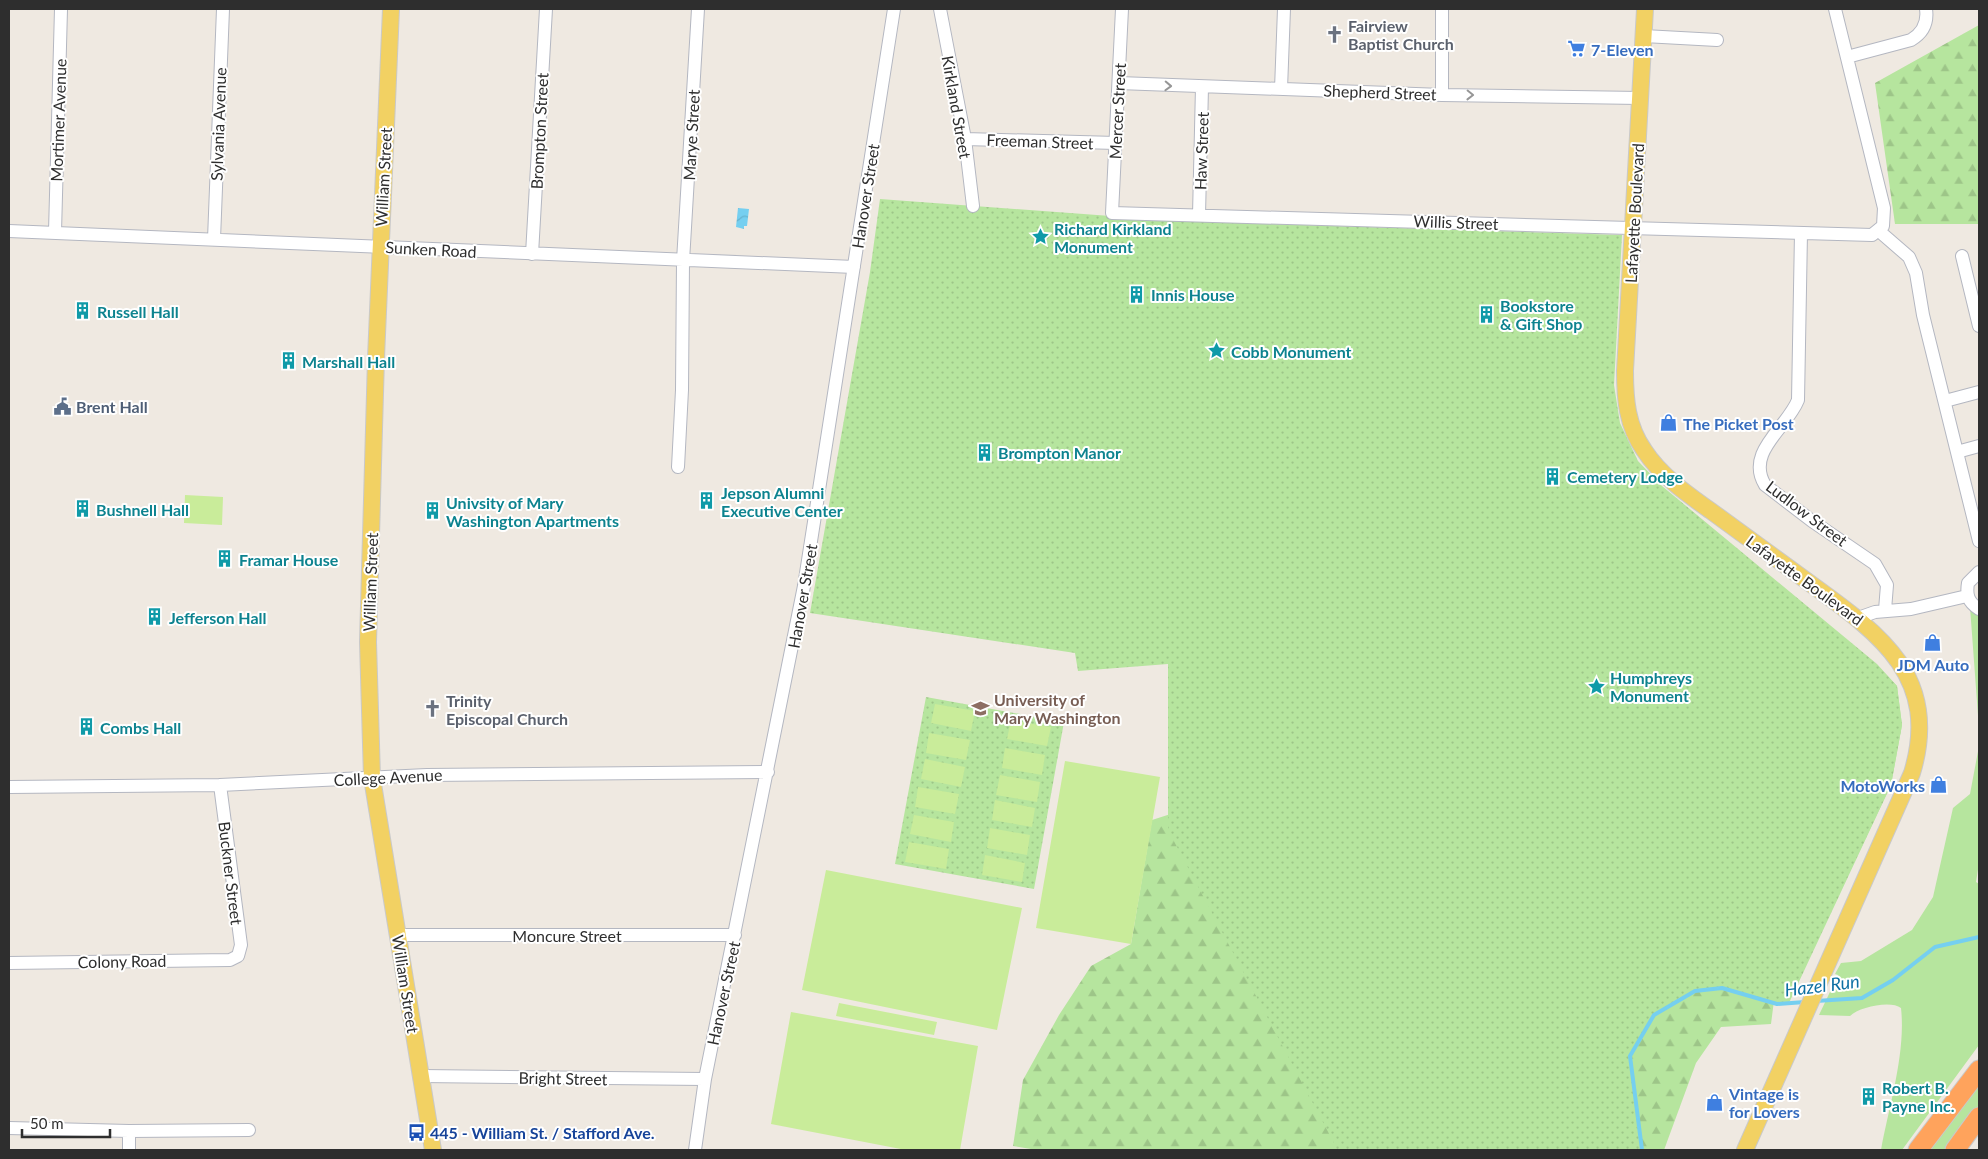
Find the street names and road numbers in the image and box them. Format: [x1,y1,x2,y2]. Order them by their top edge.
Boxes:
street label: Kirkland Street [939,54,975,160]
street label: Mortimer Avenue [46,58,70,182]
street label: Mercer Street [1105,62,1129,160]
street label: Sylvania Avenue [207,67,229,181]
street label: Brompton Street [526,72,552,190]
street label: Shepherd Street [1323,81,1437,103]
street label: Marye Street [679,89,703,181]
street label: Haw Street [1190,111,1212,190]
street label: William Street [371,127,395,227]
street label: Freeman Street [986,130,1094,152]
street label: Hanover Street [847,142,883,250]
street label: Lafayette Boulevard [1621,143,1647,283]
street label: Willis Street [1413,211,1499,233]
street label: Sunken Road [385,237,477,261]
street label: Ludlow Street [1763,476,1852,550]
street label: Lafayette Boulevard [1743,531,1867,629]
street label: William Street [359,532,381,632]
street label: Hanover Street [783,542,821,650]
street label: College Avenue [333,765,443,789]
street label: Buckner Street [215,820,247,926]
street label: Moncure Street [512,926,622,945]
street label: William Street [389,934,423,1035]
street label: Hanover Street [703,939,743,1047]
street label: Colony Road [78,951,166,971]
street label: Bright Street [518,1068,608,1088]

